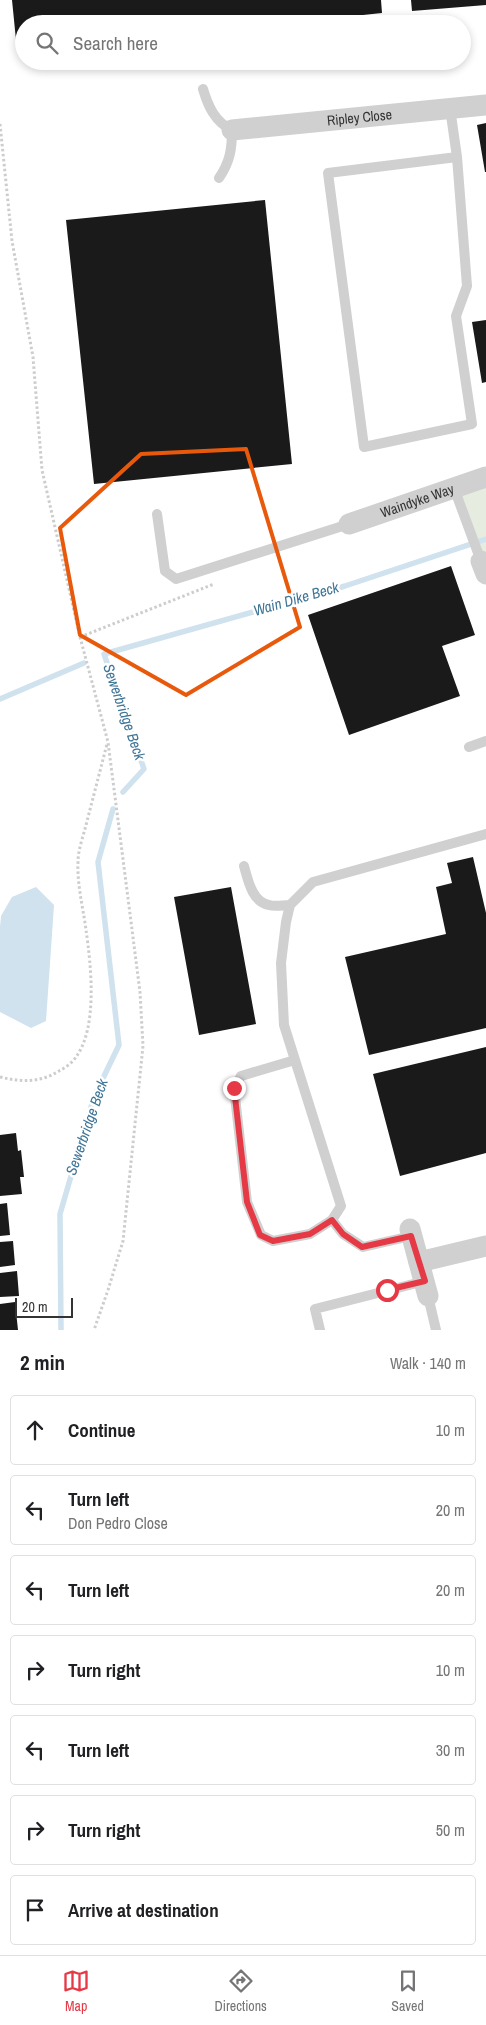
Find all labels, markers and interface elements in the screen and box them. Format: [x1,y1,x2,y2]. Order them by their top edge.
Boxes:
search box [15,15,471,70]
icon: search [33,29,61,57]
text: Search here [73,30,158,56]
street label: Ripley Close [326,105,393,130]
street label: Waindyke Way [378,480,456,522]
water label: Wain Dike Beck [251,576,342,621]
water label: Sewerbridge Beck [98,661,151,764]
water label: Sewerbridge Beck [60,1075,113,1178]
route end [223,1077,246,1100]
route start [376,1279,399,1302]
scale bar [15,1295,72,1318]
text: 20 m [22,1298,48,1316]
text: 2 min [20,1348,65,1377]
text: Walk · 140 m [390,1352,466,1374]
icon: ahead [21,1416,49,1444]
text: Continue [68,1417,136,1443]
text: 10 m [436,1419,465,1441]
text: Turn left [68,1486,129,1512]
icon: left [21,1496,49,1524]
text: 20 m [436,1499,465,1521]
text: Don Pedro Close [68,1512,168,1534]
icon: left [21,1576,49,1604]
text: Turn left [68,1577,129,1603]
text: 20 m [436,1579,465,1601]
icon: right [21,1656,49,1684]
text: Turn right [68,1657,140,1683]
text: 10 m [436,1659,465,1681]
icon: left [21,1736,49,1764]
text: Turn left [68,1737,129,1763]
text: 30 m [436,1739,465,1761]
icon: right [21,1816,49,1844]
text: Turn right [68,1817,140,1843]
text: 50 m [436,1819,465,1841]
icon: arrive [21,1896,49,1924]
text: Arrive at destination [68,1897,219,1923]
tab: Map [62,1967,90,2015]
tab: Directions [215,1967,267,2015]
tab: Saved [391,1967,424,2015]

